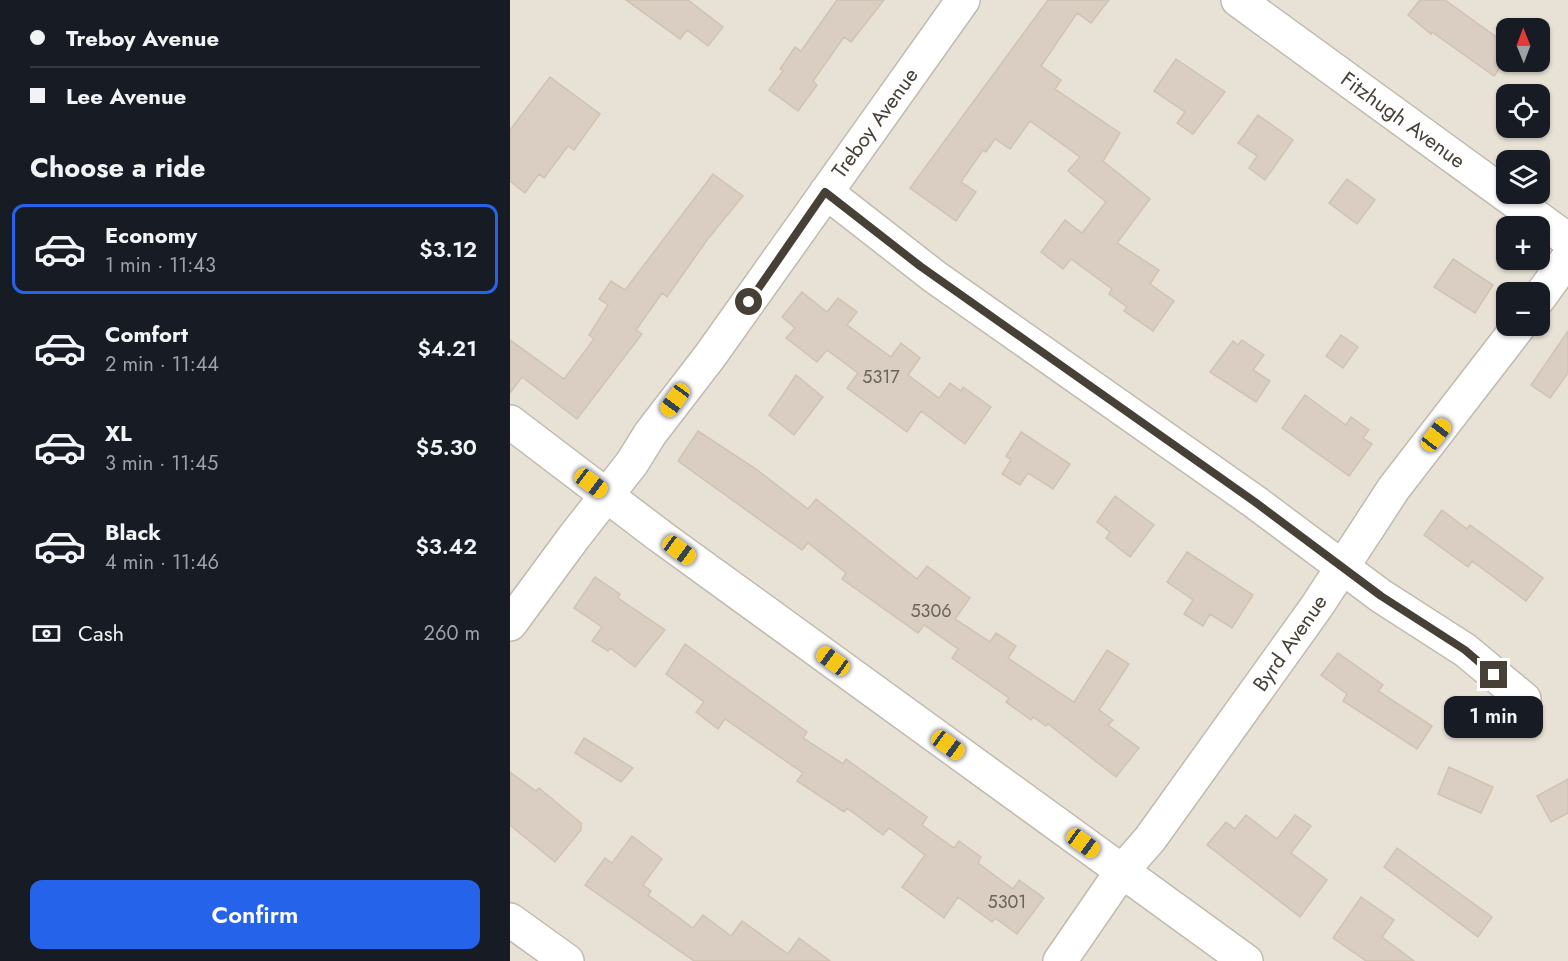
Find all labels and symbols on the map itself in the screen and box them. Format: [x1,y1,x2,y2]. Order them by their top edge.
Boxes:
north arrow [1496,18,1550,72]
street label: Treboy Avenue [825,62,925,184]
street label: Fitzhugh Avenue [1335,65,1472,176]
route start [735,288,762,315]
house number: 5317 [862,364,900,390]
car [657,380,693,420]
car [1418,415,1454,455]
car [571,465,611,501]
car [659,532,699,568]
street label: Byrd Avenue [1246,588,1334,697]
house number: 5306 [910,598,952,624]
car [813,643,853,679]
route end [1480,661,1507,688]
callout: 1 min [1444,696,1544,738]
car [928,727,968,763]
car [1063,825,1103,861]
house number: 5301 [988,889,1026,915]

